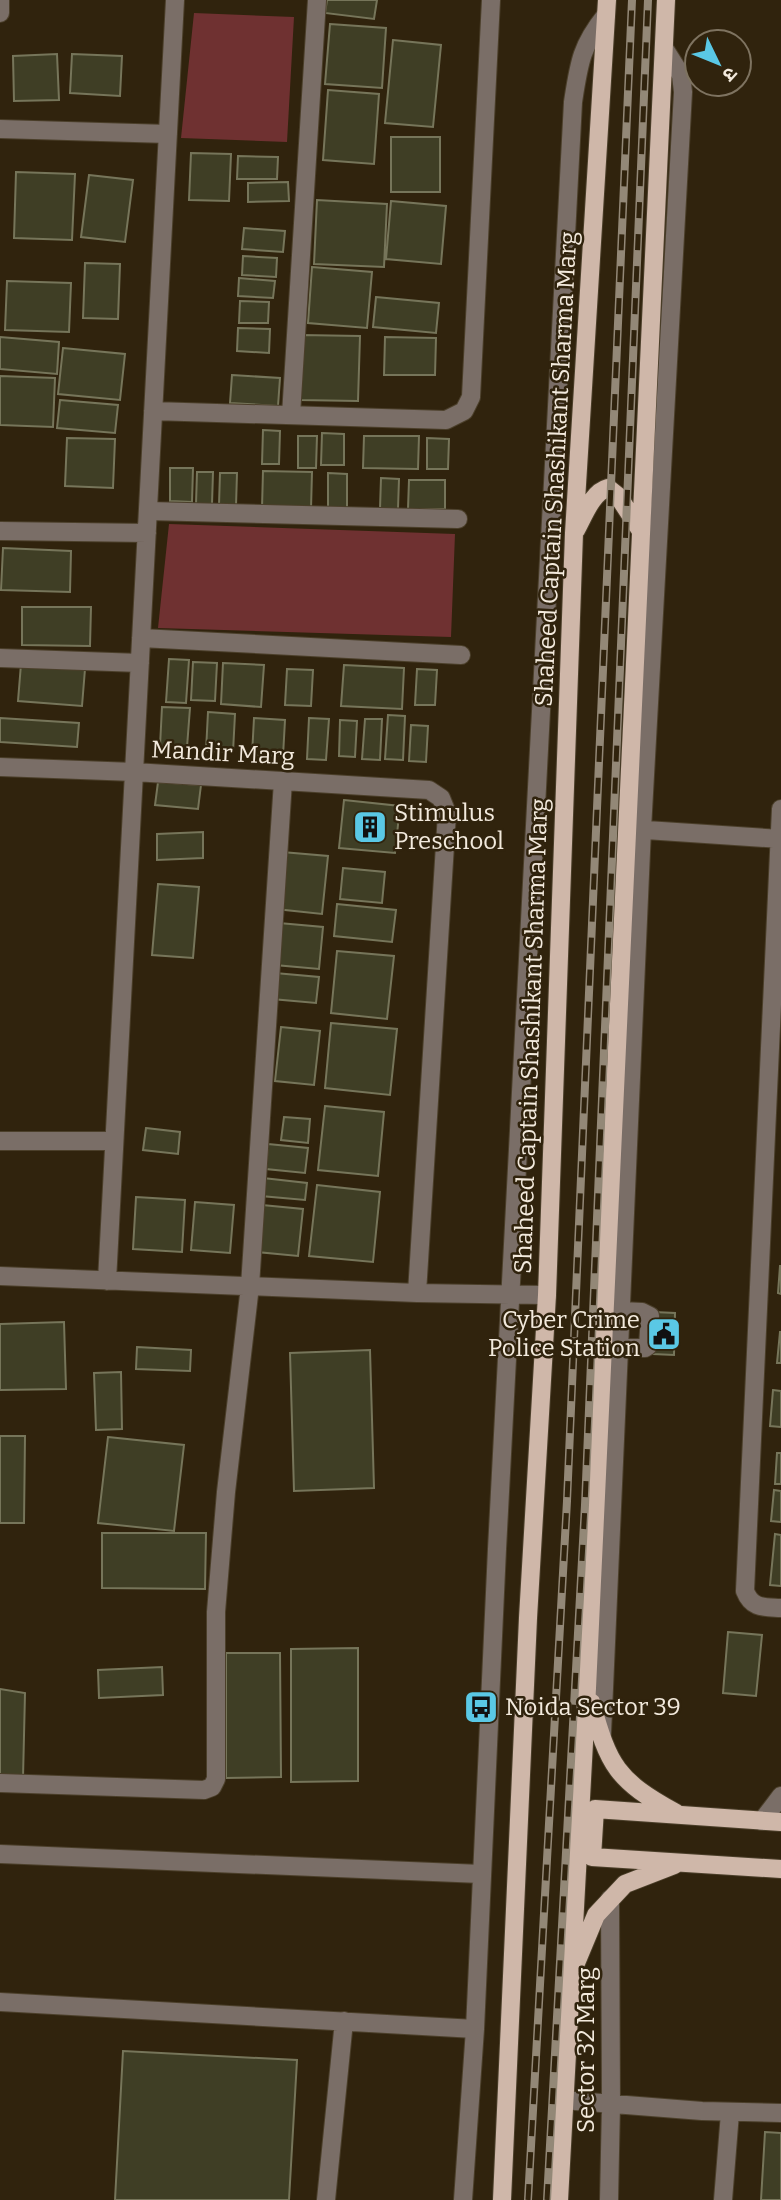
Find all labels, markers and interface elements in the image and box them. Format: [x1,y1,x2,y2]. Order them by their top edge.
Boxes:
north arrow [683,28,753,98]
text: उ [717,62,742,87]
street label: Shaheed Captain Shashikant Sharma Marg [530,231,582,707]
street label: Mandir Marg [150,735,296,771]
street label: Shaheed Captain Shashikant Sharma Marg [509,798,553,1274]
place label: Stimulus Preschool [394,799,504,855]
building icon: Stimulus Preschool [351,808,389,846]
place label: Cyber Crime Police Station [488,1306,640,1362]
public building icon: Cyber Crime Police Station [645,1315,683,1353]
bus stop icon: Noida Sector 39 [462,1688,500,1726]
place label: Noida Sector 39 [505,1693,681,1721]
street label: Sector 32 Marg [572,1967,600,2133]

